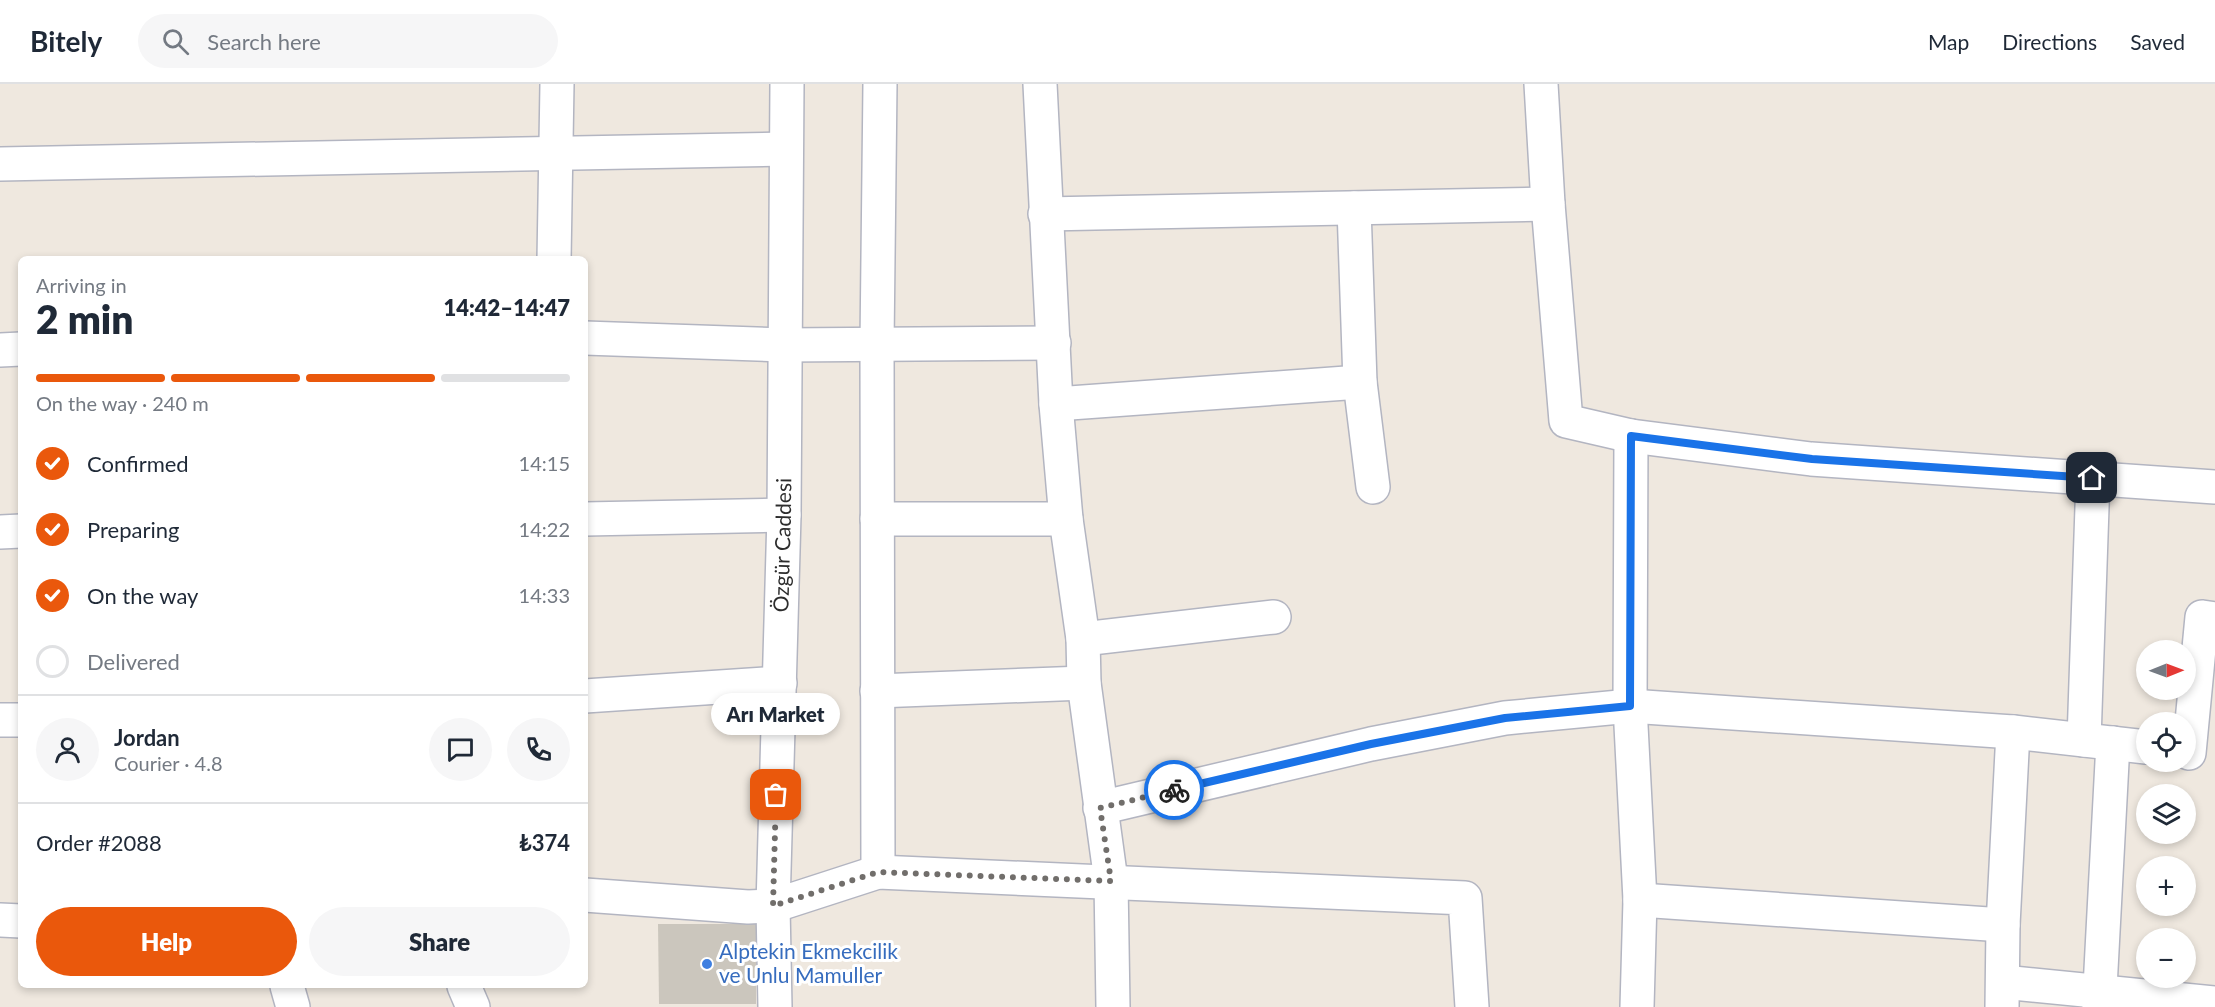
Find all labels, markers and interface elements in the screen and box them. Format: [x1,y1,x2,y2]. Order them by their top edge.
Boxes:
search box [138,14,558,68]
text: Bitely [30,24,102,58]
icon: search [159,25,192,58]
text: Search here [207,28,321,55]
text: Map [1928,29,1969,54]
text: Directions [2002,29,2097,54]
text: Saved [2130,29,2185,54]
text: Arriving in [36,273,127,297]
text: 14:42–14:47 [444,294,570,321]
text: 2 min [36,296,133,342]
text: On the way · 240 m [36,391,209,415]
icon: check [36,447,69,480]
text: Confirmed [87,450,189,477]
text: 14:15 [519,451,570,475]
pin [2066,452,2117,503]
icon: home [2075,461,2108,494]
street label: Özgür Caddesi [767,478,795,613]
icon: check [36,513,69,546]
text: Preparing [87,516,179,543]
text: 14:22 [519,517,570,541]
icon: check [36,579,69,612]
text: On the way [87,582,198,609]
text: 14:33 [519,583,570,607]
north arrow [2136,640,2196,700]
map controls [2136,640,2196,988]
text: Delivered [87,648,180,675]
callout: Arı Market [712,693,840,735]
text: Arı Market [727,702,824,726]
button: locate [2136,712,2196,772]
button: person [36,718,99,781]
button: chat [429,718,492,781]
button: phone [507,718,570,781]
text: Jordan [114,724,180,751]
text: Courier · 4.8 [114,751,223,775]
courier [1144,760,1204,820]
pin [750,769,801,820]
icon: bike [1158,774,1191,807]
icon: bag [759,778,792,811]
button: layers [2136,784,2196,844]
text: Order #2088 [36,829,162,856]
text: ₺374 [519,829,570,856]
button: + [2136,856,2196,916]
button: Help [36,907,297,976]
button: Share [309,907,570,976]
button: − [2136,928,2196,988]
place label: Alptekin Ekmekcilik ve Unlu Mamuller [719,938,898,987]
marker: Alptekin Ekmekcilik ve Unlu Mamuller [700,957,714,971]

